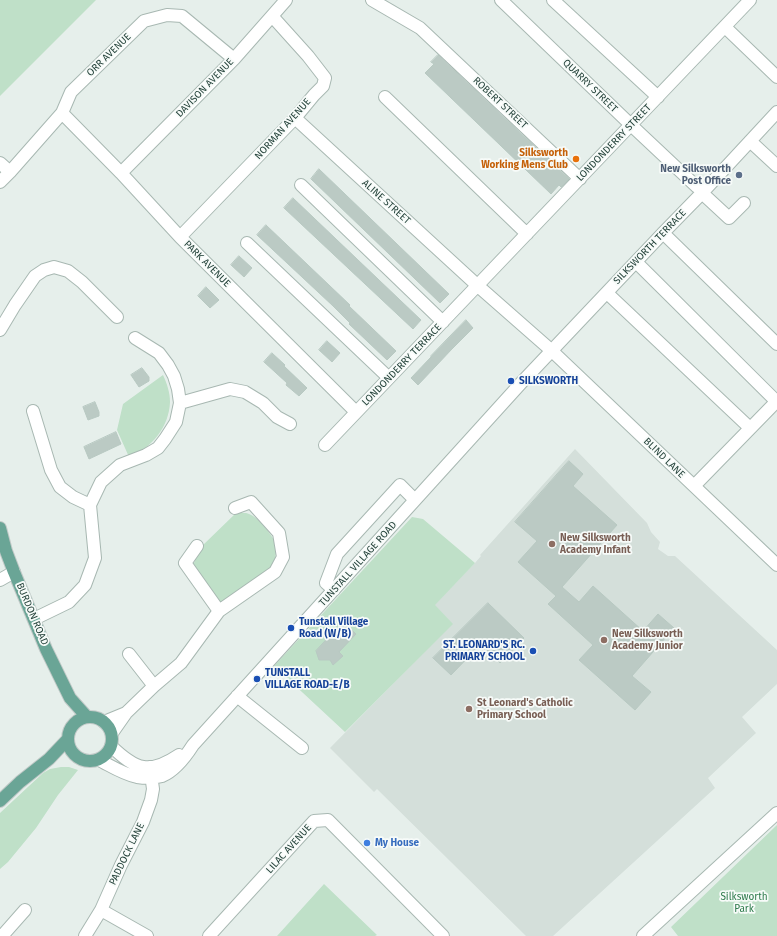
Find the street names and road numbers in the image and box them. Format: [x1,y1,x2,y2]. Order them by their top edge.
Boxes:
street label: ORR AVENUE [84,31,134,79]
street label: DAVISON AVENUE [174,56,236,120]
street label: QUARRY STREET [560,57,620,115]
street label: ROBERT STREET [470,75,530,131]
street label: NORMAN AVENUE [252,96,314,162]
street label: LONDONDERRY STREET [574,102,654,184]
street label: ALINE STREET [359,177,413,227]
street label: SILKSWORTH TERRACE [611,207,689,287]
street label: PARK AVENUE [181,238,233,290]
street label: LONDONDERRY TERRACE [360,321,444,409]
street label: BLIND LANE [641,435,687,481]
street label: TUNSTALL VILLAGE ROAD [317,519,399,609]
street label: BURDON ROAD [13,581,51,647]
street label: PADDOCK LANE [107,821,147,887]
street label: LILAC AVENUE [264,822,314,876]

